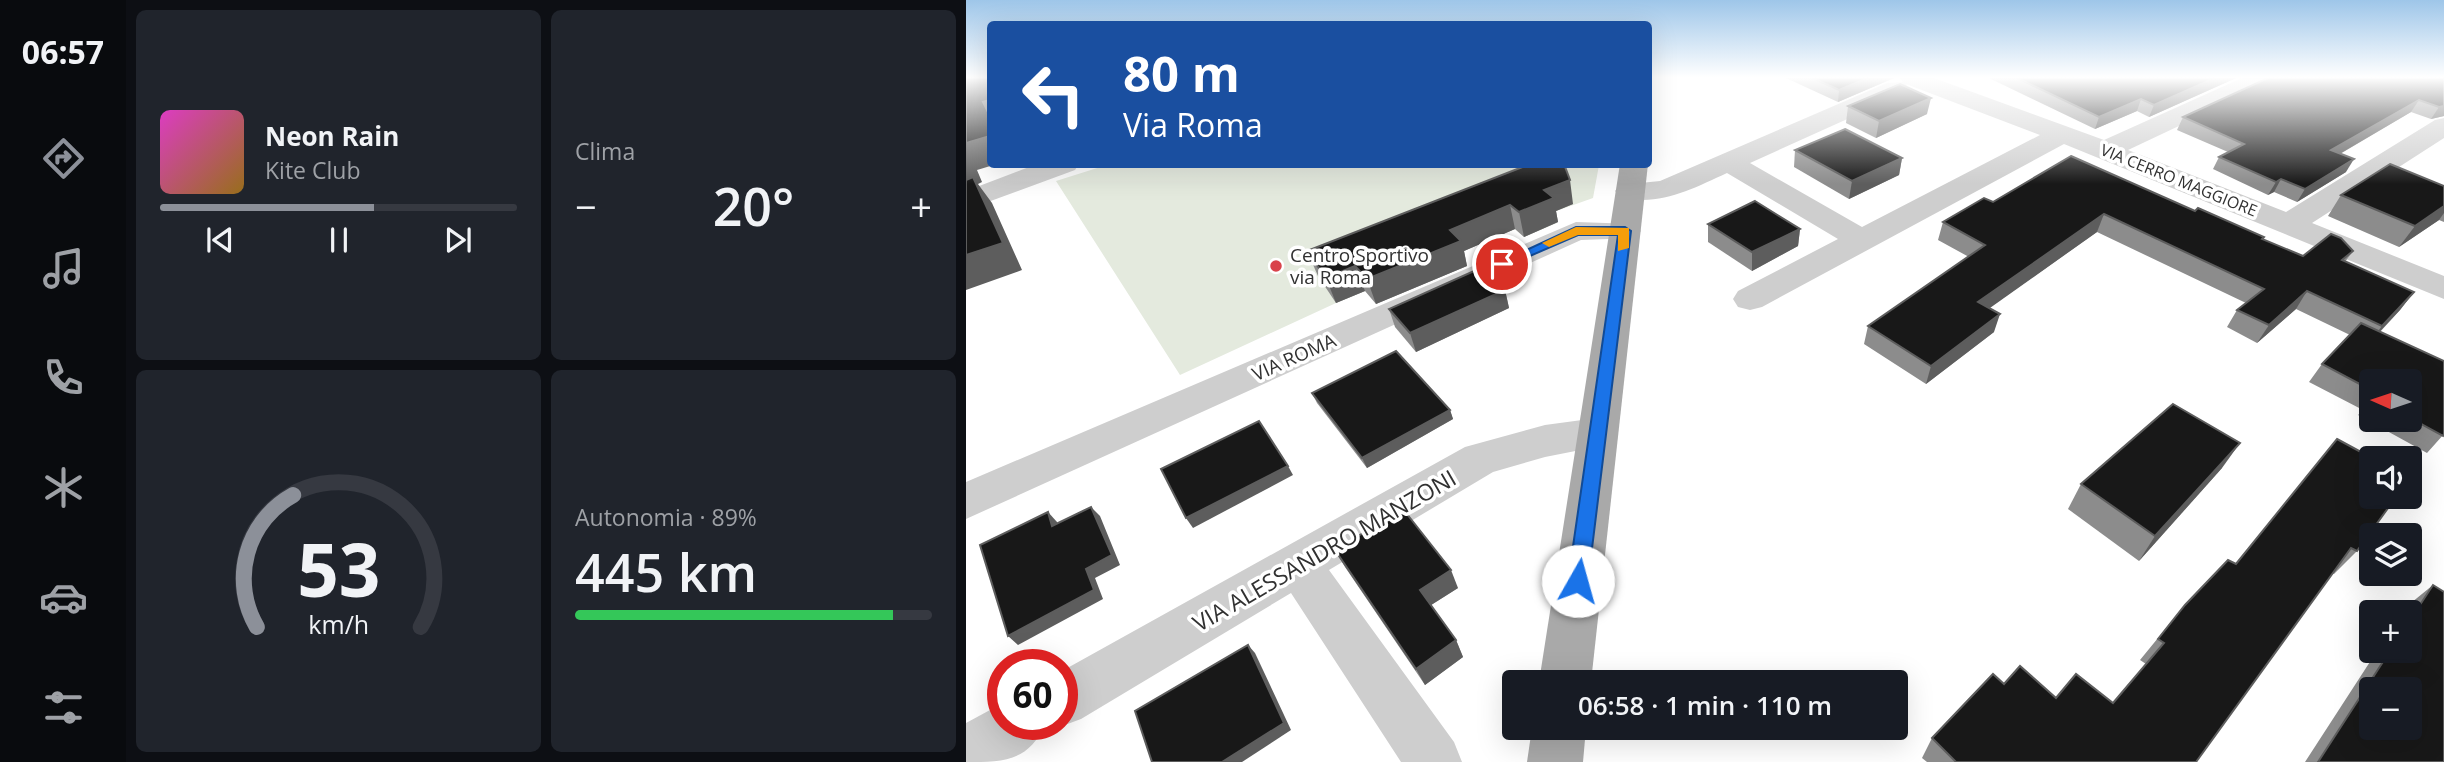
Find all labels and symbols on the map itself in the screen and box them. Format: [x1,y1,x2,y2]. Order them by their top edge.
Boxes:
street label: VIA CERRO MAGGIORE [2097,139,2261,221]
pin [1472,234,1532,294]
place label: Centro Sportivo via Roma [1290,242,1429,290]
marker: Centro Sportivo via Roma [1268,258,1284,274]
street label: VIA ROMA [1248,327,1340,387]
north arrow [2359,369,2422,432]
street label: VIA ALESSANDRO MANZONI [1186,461,1462,639]
position arrow [1541,544,1615,618]
speed limit sign: 60 [987,649,1078,740]

